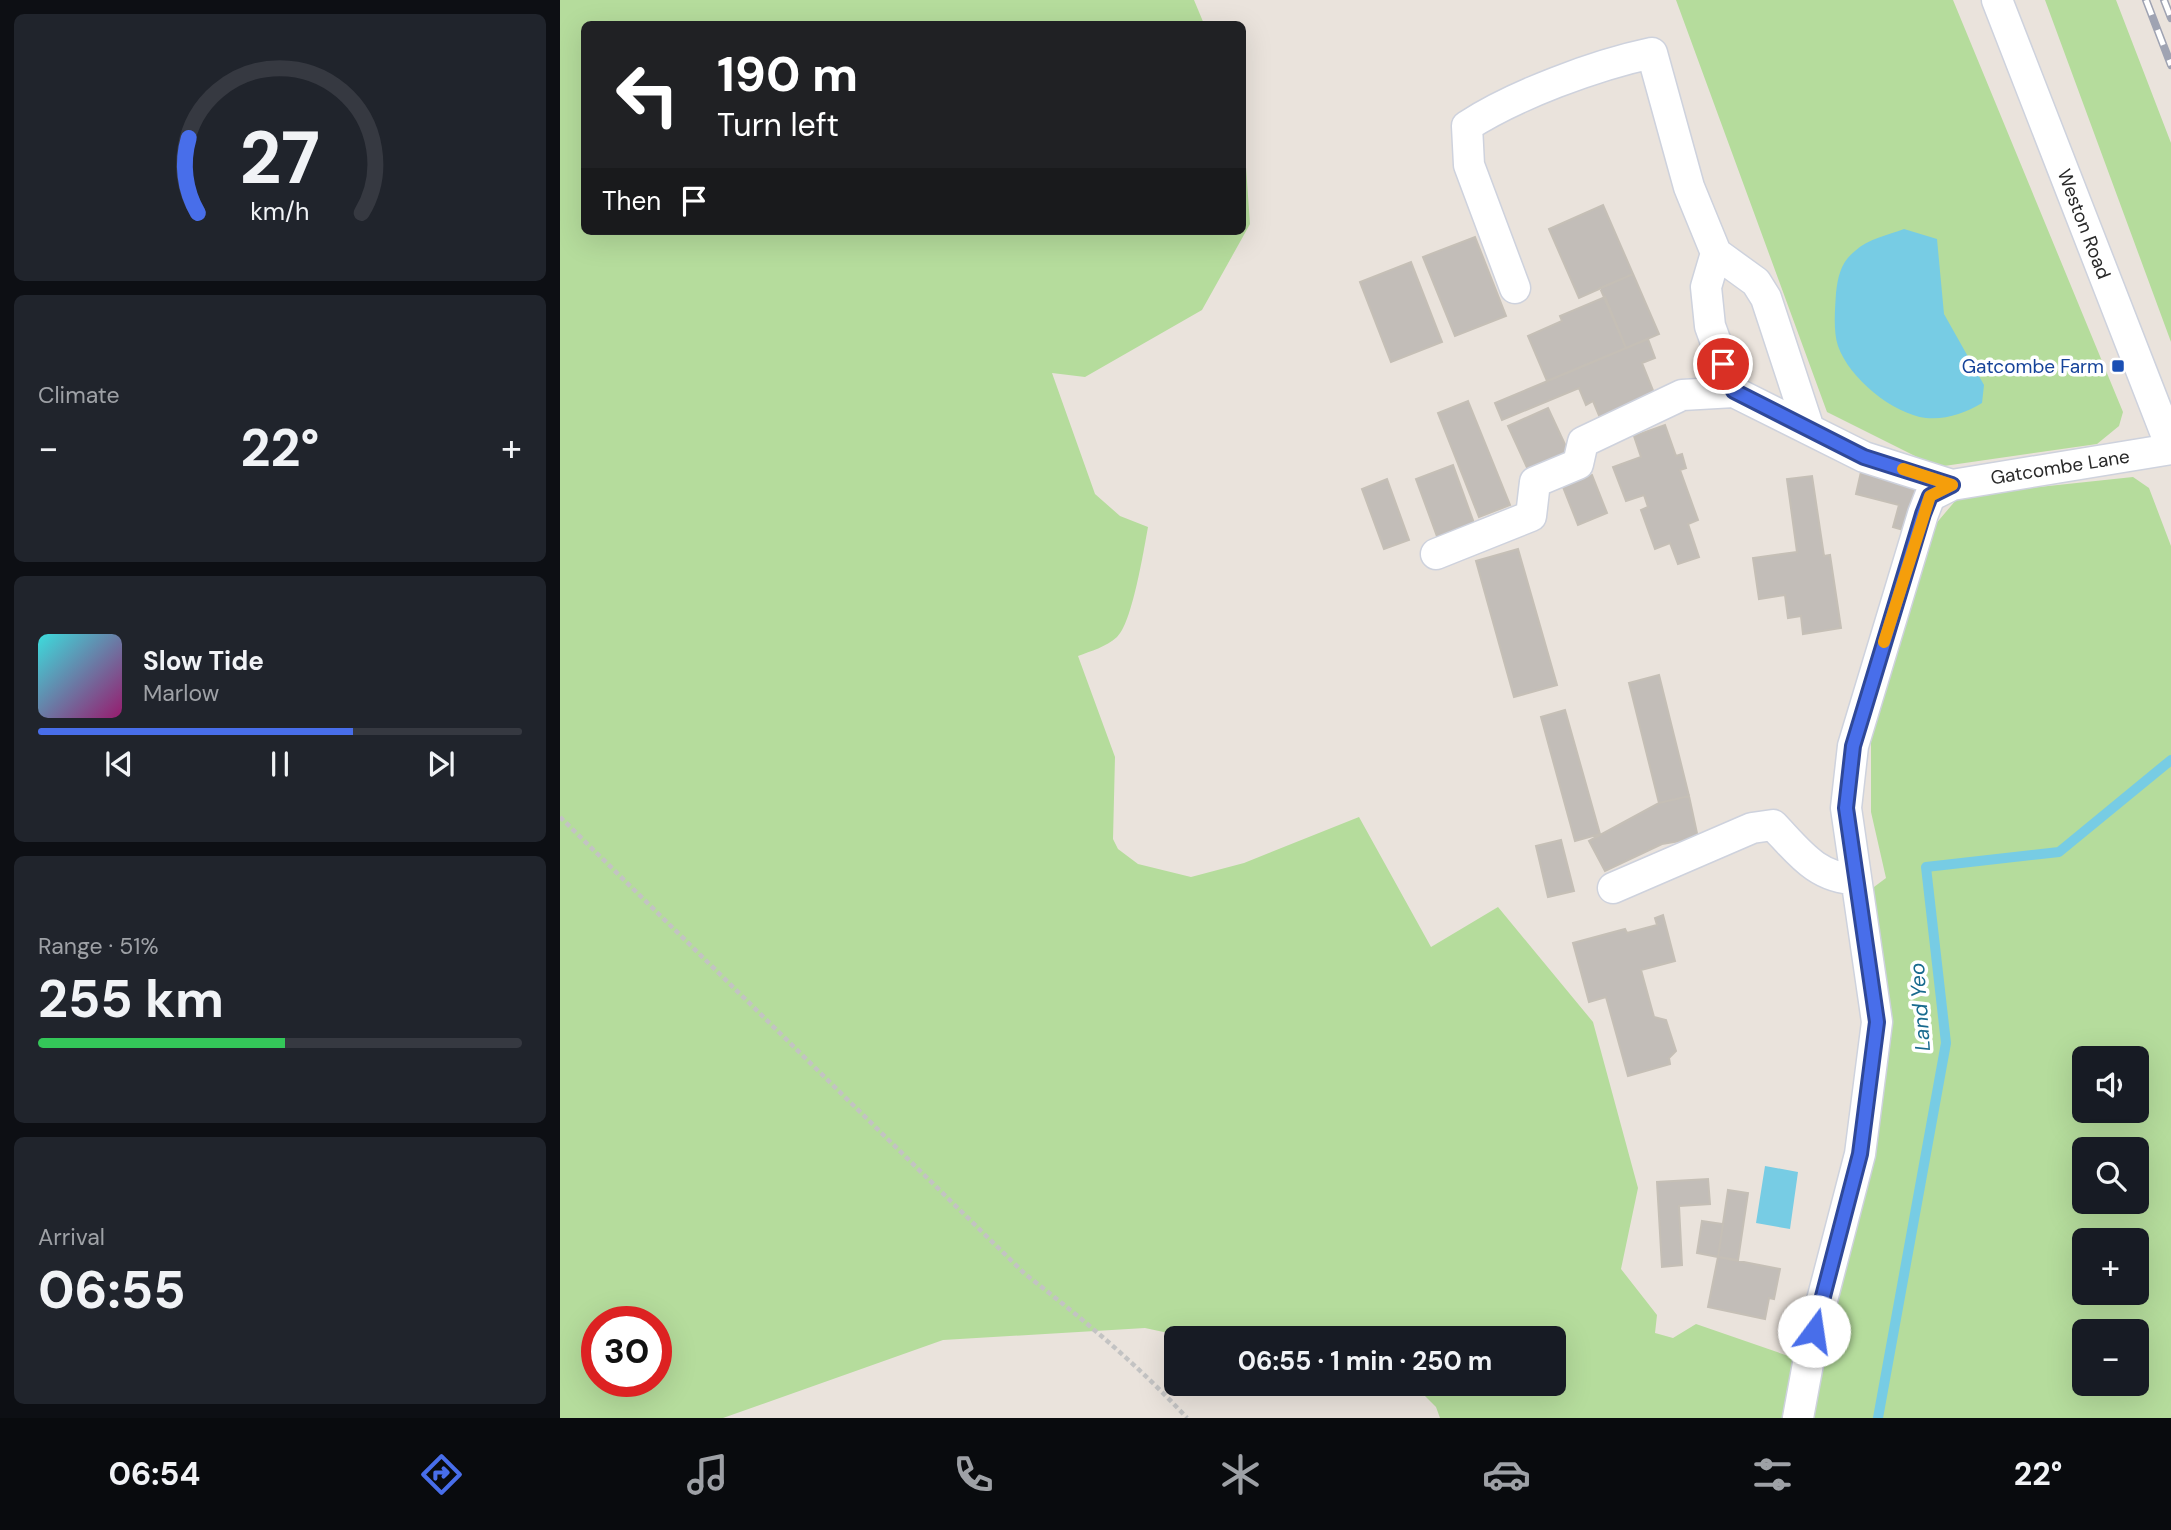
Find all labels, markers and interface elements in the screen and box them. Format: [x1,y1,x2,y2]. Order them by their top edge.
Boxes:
text: 190 m [717,42,858,106]
icon: left [602,49,693,140]
text: Turn left [717,104,839,146]
text: 27 [240,112,320,207]
street label: Weston Road [2052,165,2116,283]
icon: arrive [675,182,713,220]
text: Then [602,184,661,218]
text: km/h [250,195,310,228]
pin [1693,334,1753,394]
icon: arrive [1704,345,1742,383]
place label: Gatcombe Farm [1962,354,2104,379]
marker: Gatcombe Farm [2110,358,2126,374]
text: Climate [38,380,120,410]
text: 22° [241,414,319,482]
text: − [38,423,59,473]
text: + [501,423,522,473]
street label: Gatcombe Lane [1989,444,2131,490]
text: Slow Tide [143,644,264,678]
text: Marlow [143,678,219,708]
icon: previous [100,745,138,783]
icon: pause [261,745,299,783]
icon: next [422,745,460,783]
text: Range · 51% [38,931,159,961]
water label: Land Yeo [1903,962,1937,1052]
text: 255 km [38,965,224,1033]
map controls [2072,1046,2149,1396]
button: sound [2072,1046,2149,1123]
button: search [2072,1137,2149,1214]
text: Arrival [38,1222,105,1252]
button: + [2072,1228,2149,1305]
text: 06:55 [38,1256,185,1324]
position arrow [1777,1294,1851,1368]
speed limit sign: 30 [581,1306,672,1397]
button: − [2072,1319,2149,1396]
text: 06:55 · 1 min · 250 m [1238,1344,1492,1378]
icon: directions [417,1450,466,1499]
icon: music [683,1450,732,1499]
icon: phone [949,1450,998,1499]
icon: climate [1216,1450,1265,1499]
icon: car [1482,1450,1531,1499]
icon: filters [1748,1450,1797,1499]
text: 06:54 [109,1453,200,1495]
text: 22° [2014,1453,2062,1495]

